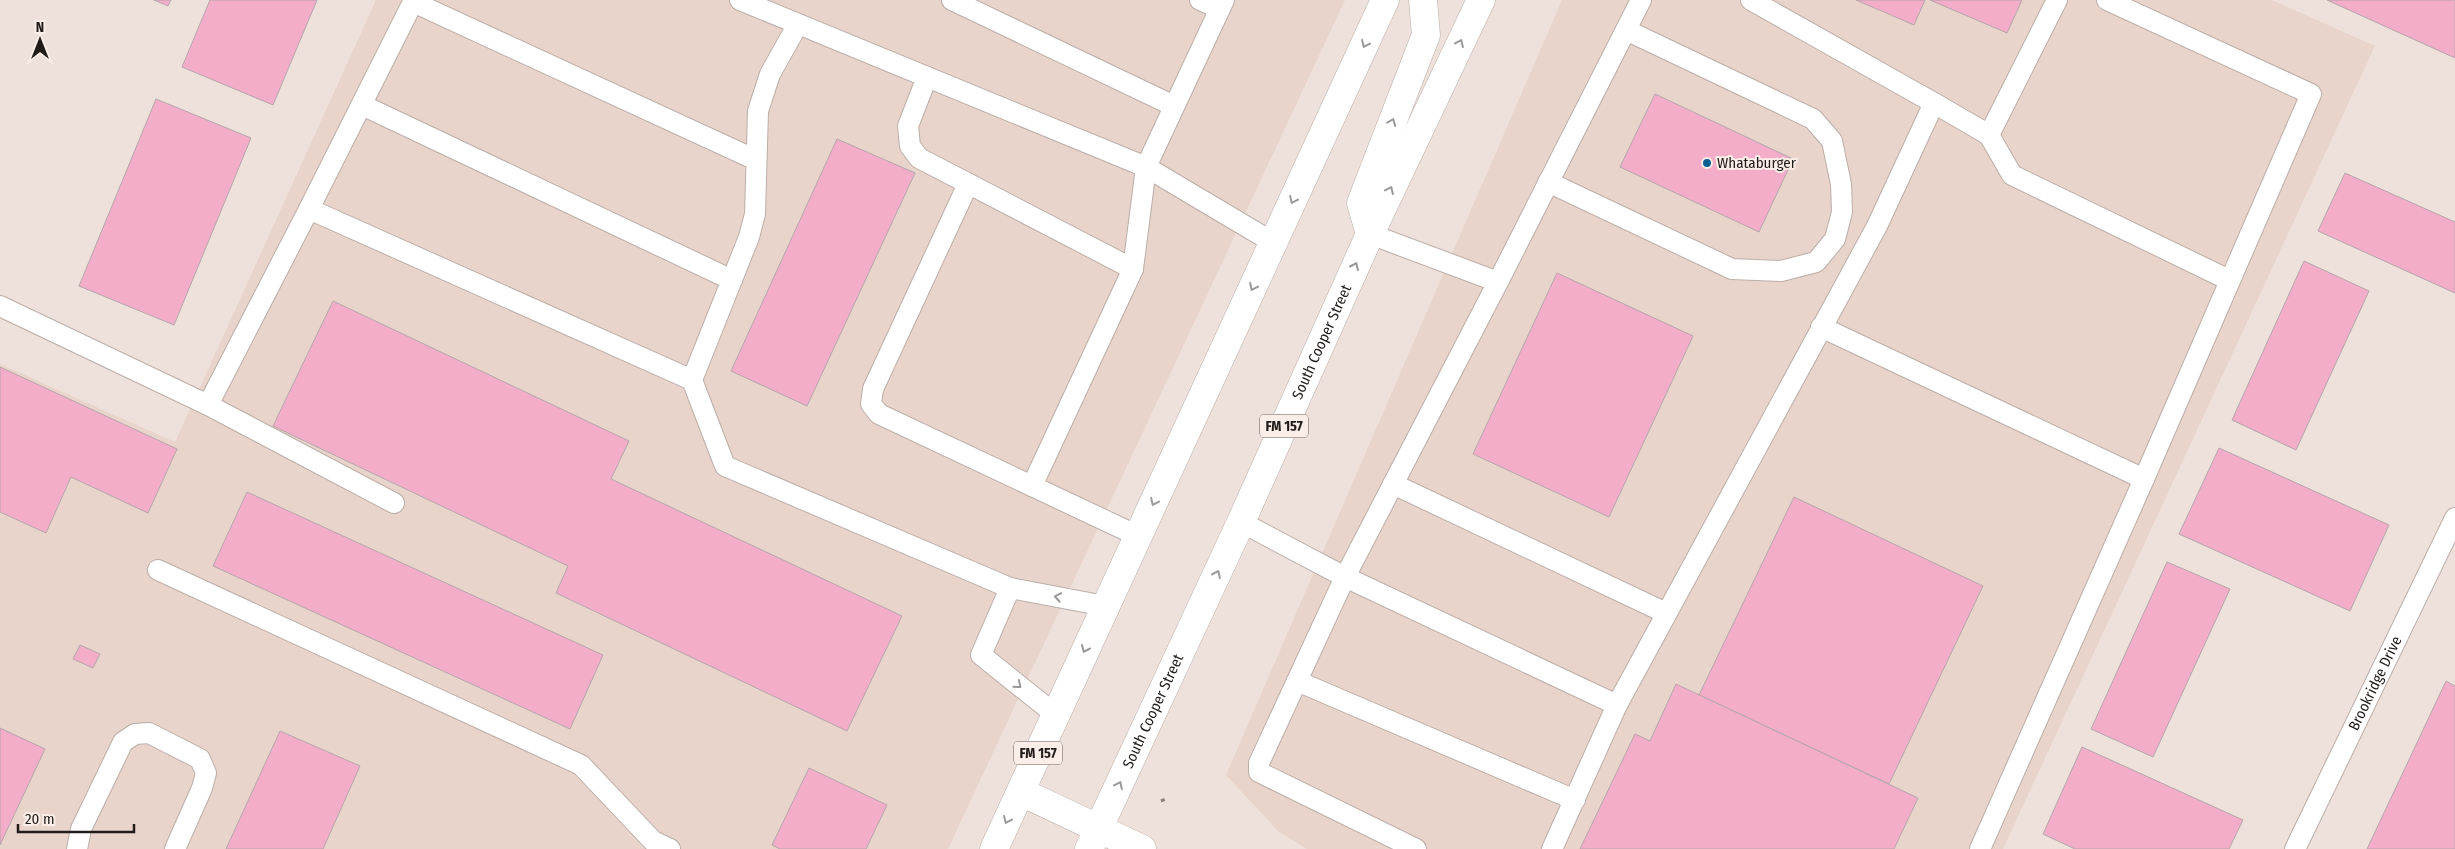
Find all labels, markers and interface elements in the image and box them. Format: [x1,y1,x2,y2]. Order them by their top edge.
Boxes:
north arrow [15,15,65,65]
text: N [36,19,44,36]
one-way arrow [1361,39,1371,48]
one-way arrow [1454,39,1464,48]
one-way arrow [1386,118,1396,127]
place label: Whataburger [1717,154,1797,172]
marker: Whataburger [1701,157,1713,169]
one-way arrow [1384,186,1394,195]
one-way arrow [1289,195,1300,204]
one-way arrow [1349,262,1360,271]
one-way arrow [1249,282,1259,291]
street label: South Cooper Street [1288,282,1355,402]
road number: FM 157 [1260,414,1308,438]
one-way arrow [1150,497,1160,506]
one-way arrow [1211,570,1221,579]
one-way arrow [1053,592,1062,602]
street label: Brookridge Drive [2345,633,2405,733]
one-way arrow [1081,644,1091,653]
street label: South Cooper Street [1119,651,1187,771]
one-way arrow [1012,680,1021,688]
road number: FM 157 [1014,741,1062,764]
one-way arrow [1113,781,1123,790]
scale bar [18,802,134,834]
text: 20 m [25,810,55,828]
one-way arrow [1003,815,1014,824]

